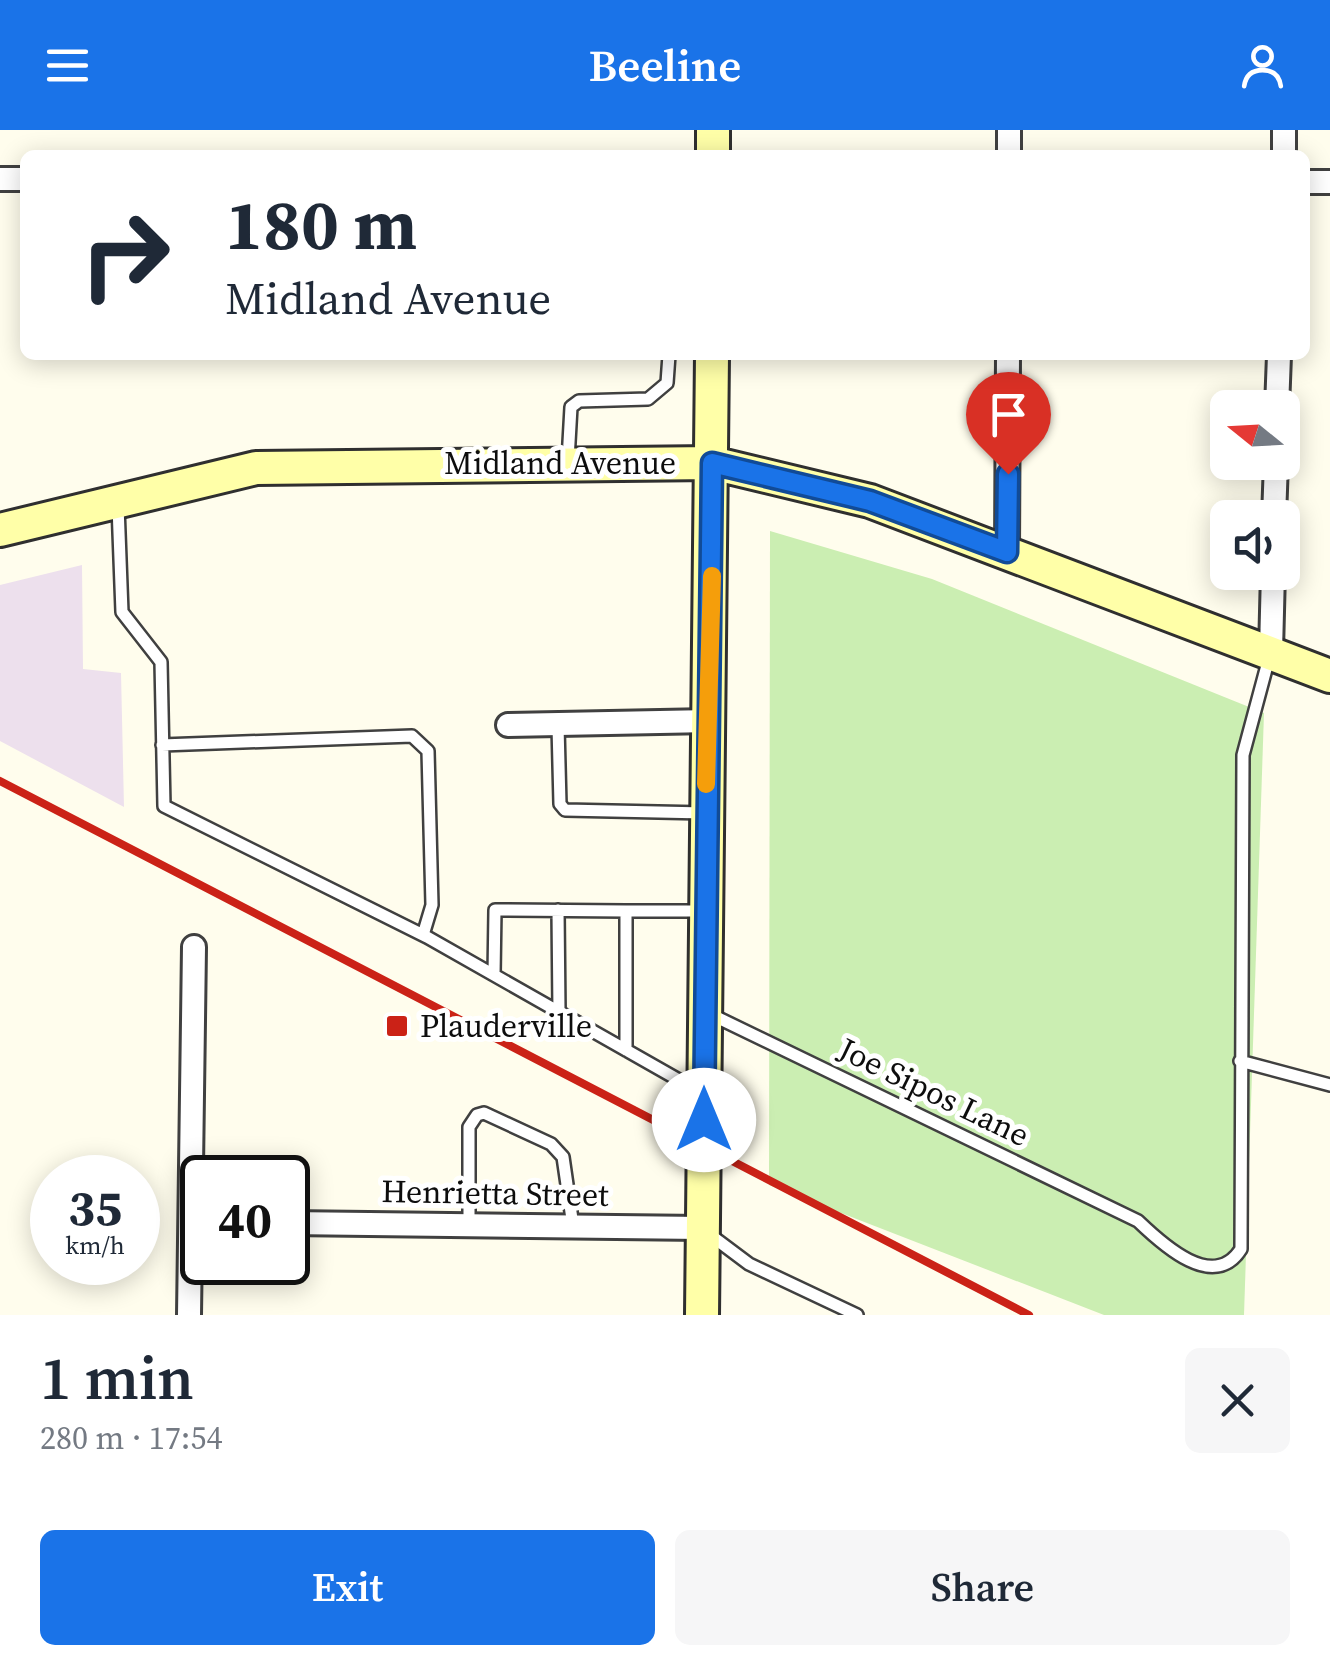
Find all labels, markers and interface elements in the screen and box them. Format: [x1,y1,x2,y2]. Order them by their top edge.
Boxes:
text: Beeline [588,34,742,96]
icon: menu [40,38,95,93]
icon: person [1235,38,1290,93]
text: 180 m [225,176,417,272]
icon: right [60,190,190,320]
text: Midland Avenue [225,267,551,329]
pin [966,372,1051,475]
icon: arrive [981,387,1036,442]
north arrow [1210,390,1300,480]
map controls [1210,390,1300,590]
street label: Midland Avenue [444,441,676,485]
button: sound [1210,500,1300,590]
place label: Plauderville [420,1004,592,1048]
marker: Plauderville [384,1013,410,1039]
street label: Joe Sipos Lane [831,1026,1037,1157]
position arrow [652,1068,756,1172]
speed limit sign: 40 [180,1155,310,1285]
street label: Henrietta Street [381,1169,610,1217]
text: 35 [68,1173,122,1242]
text: km/h [65,1228,125,1262]
text: 1 min [40,1337,194,1419]
button: close [1185,1348,1290,1453]
text: 280 m · 17:54 [40,1416,222,1460]
button: Exit [40,1530,655,1645]
button: Share [675,1530,1290,1645]

